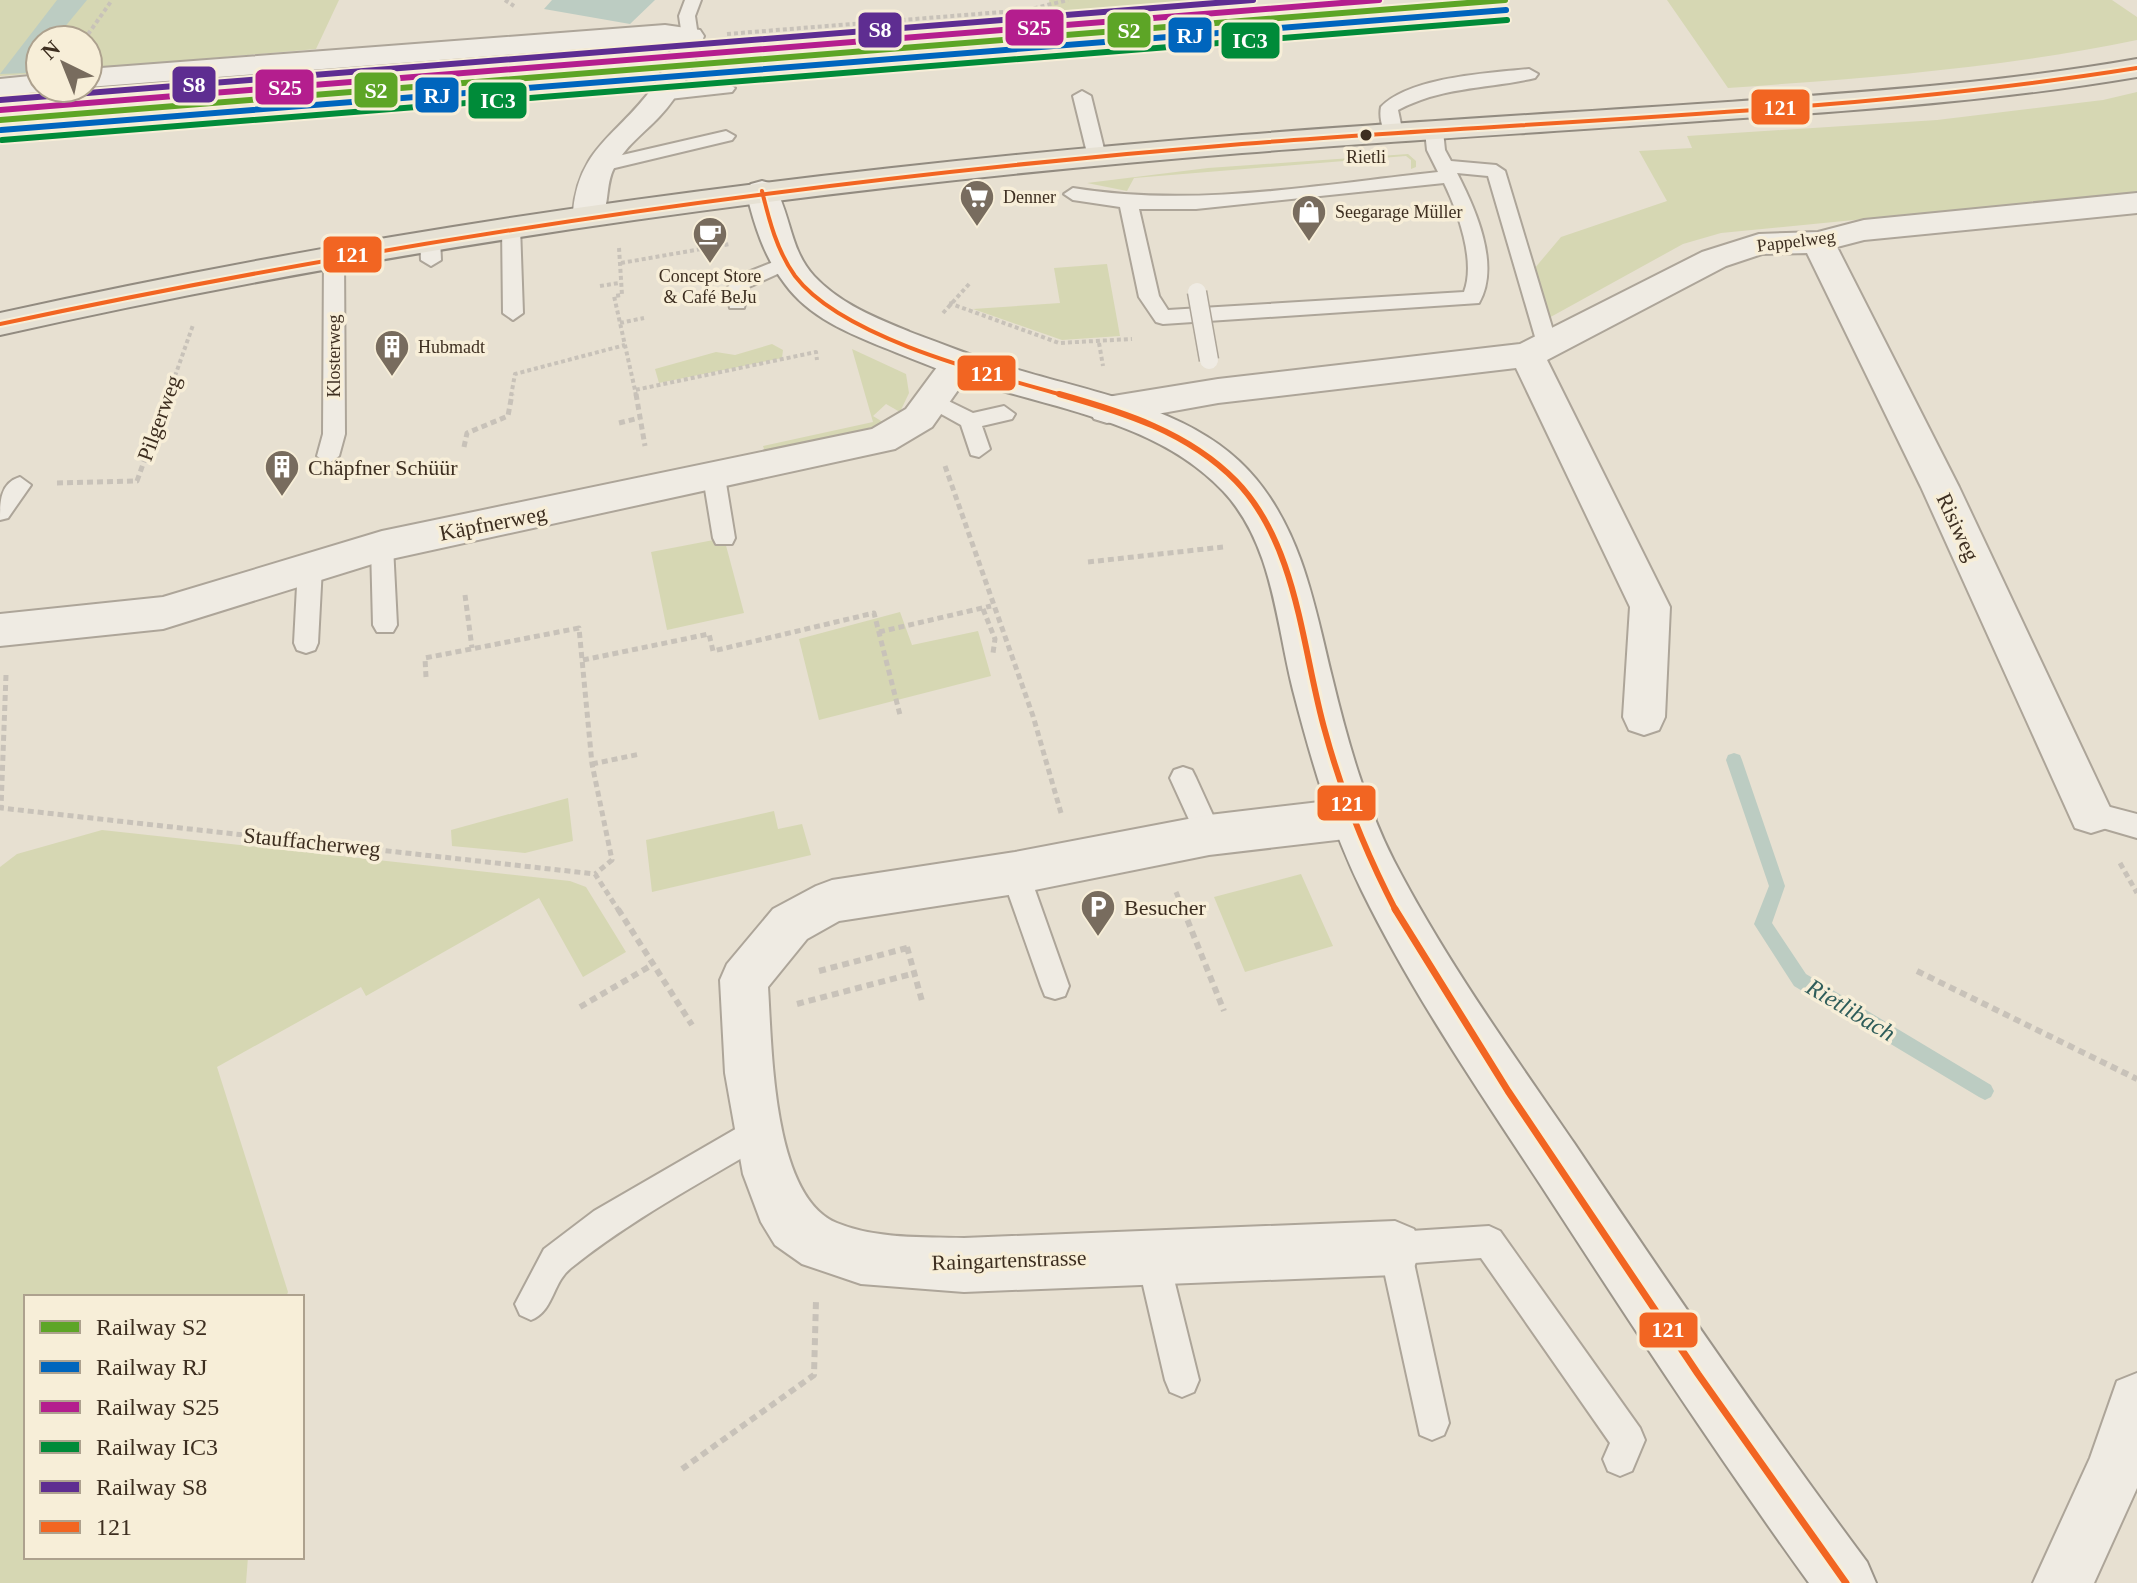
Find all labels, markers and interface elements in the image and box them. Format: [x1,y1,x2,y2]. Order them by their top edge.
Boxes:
line badge: S25 [1004,8,1065,47]
line badge: S8 [857,11,903,49]
line badge: S2 [1106,11,1152,49]
text: S25 [1017,15,1051,40]
line badge: RJ [1167,16,1213,54]
text: S8 [868,17,892,42]
text: S2 [1117,18,1141,43]
line badge: IC3 [1220,21,1281,60]
text: RJ [1177,23,1203,48]
north arrow [24,24,104,104]
text: IC3 [1232,28,1268,53]
text: N [36,35,65,64]
line badge: S8 [171,65,217,104]
line badge: S25 [254,68,315,106]
line badge: S2 [353,71,399,109]
text: S8 [182,72,206,97]
text: S25 [268,75,302,100]
line badge: RJ [414,76,460,114]
text: S2 [364,78,388,103]
line badge: IC3 [467,81,528,120]
text: RJ [424,83,450,108]
text: IC3 [480,88,516,113]
line badge: 121 [1750,88,1811,126]
text: 121 [1764,95,1797,120]
marker: Rietli [1358,127,1374,143]
place label: Rietli [1346,147,1386,167]
supermarket icon: Denner [958,178,996,228]
place label: Denner [1003,187,1056,207]
shop icon: Seegarage Müller [1290,193,1328,243]
place label: Seegarage Müller [1335,202,1462,222]
cafe icon: Concept Store & Café BeJu [691,215,729,265]
street label: Pappelweg [1756,226,1836,256]
line badge: 121 [322,235,383,274]
text: 121 [336,242,369,267]
place label: Concept Store & Café BeJu [659,266,761,307]
street label: Klosterweg [324,315,344,397]
building icon: Hubmadt [373,328,411,378]
place label: Hubmadt [418,337,485,357]
line badge: 121 [956,354,1017,392]
text: 121 [971,361,1004,386]
street label: Pilgerweg [132,372,186,464]
building icon: Chäpfner Schüür [263,448,301,498]
place label: Chäpfner Schüür [308,455,458,480]
street label: Risiweg [1931,489,1985,565]
street label: Käpfnerweg [437,500,549,546]
line badge: 121 [1316,784,1377,822]
text: 121 [1331,791,1364,816]
street label: Stauffacherweg [242,822,382,862]
parking icon: Besucher [1079,888,1117,938]
place label: Besucher [1124,895,1207,920]
water label: Rietlibach [1801,973,1900,1047]
street label: Raingartenstrasse [931,1245,1087,1275]
legend [24,1295,304,1559]
line badge: 121 [1638,1311,1699,1349]
text: Railway S2 [96,1314,207,1340]
text: 121 [1652,1317,1685,1342]
text: Railway RJ [96,1354,207,1380]
text: Railway S25 [96,1394,219,1420]
text: Railway IC3 [96,1434,218,1460]
text: Railway S8 [96,1474,207,1500]
text: 121 [96,1514,132,1540]

